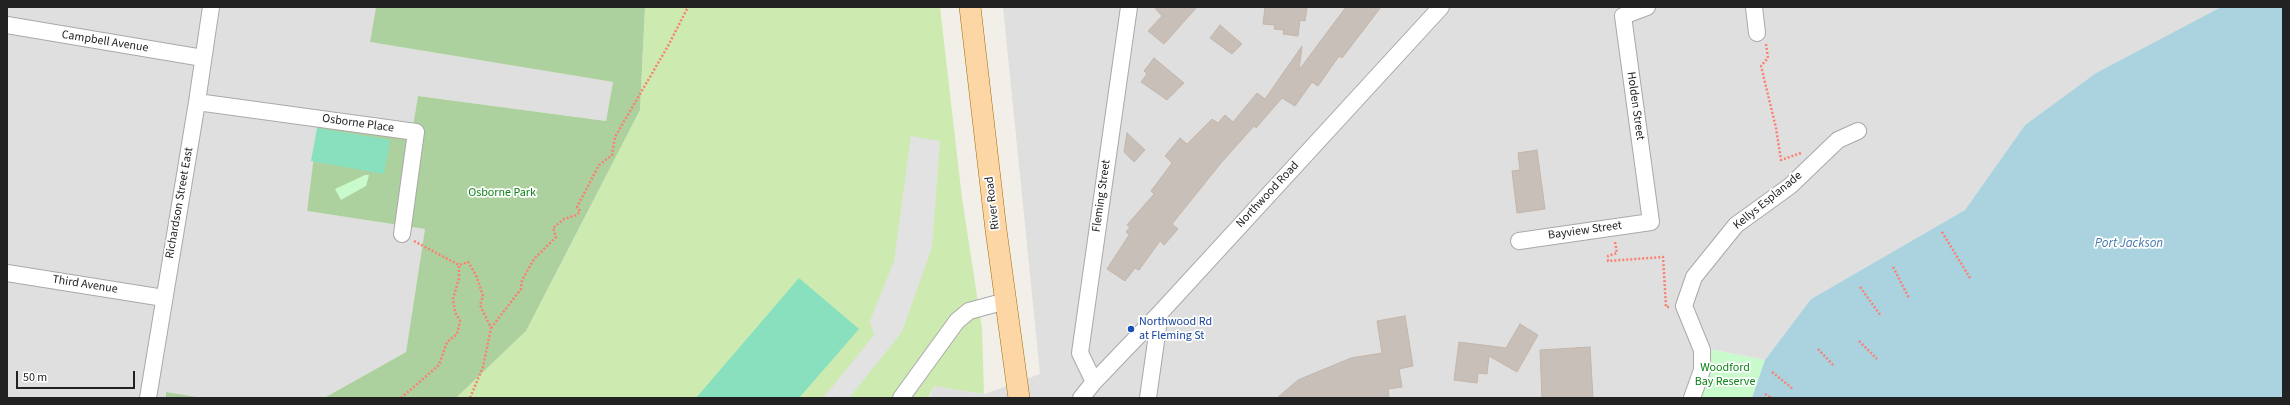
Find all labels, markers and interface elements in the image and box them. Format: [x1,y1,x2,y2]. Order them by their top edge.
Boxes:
street label: Campbell Avenue [61,28,149,56]
street label: Holden Street [1623,71,1647,141]
street label: Osborne Place [321,112,395,136]
street label: Richardson Street East [163,146,197,260]
street label: Fleming Street [1090,159,1114,233]
street label: Northwood Road [1234,159,1302,231]
street label: Kellys Esplanade [1731,169,1805,233]
street label: River Road [983,176,1003,230]
park label: Osborne Park [468,186,536,200]
street label: Bayview Street [1547,219,1623,243]
water label: Port Jackson [2095,236,2163,252]
street label: Third Avenue [51,273,119,297]
place label: Northwood Rd at Fleming St [1139,315,1212,343]
marker: Northwood Rd at Fleming St [1126,324,1136,334]
park label: Woodford Bay Reserve [1695,361,1755,389]
scale bar [18,363,137,389]
text: 50 m [23,369,47,386]

